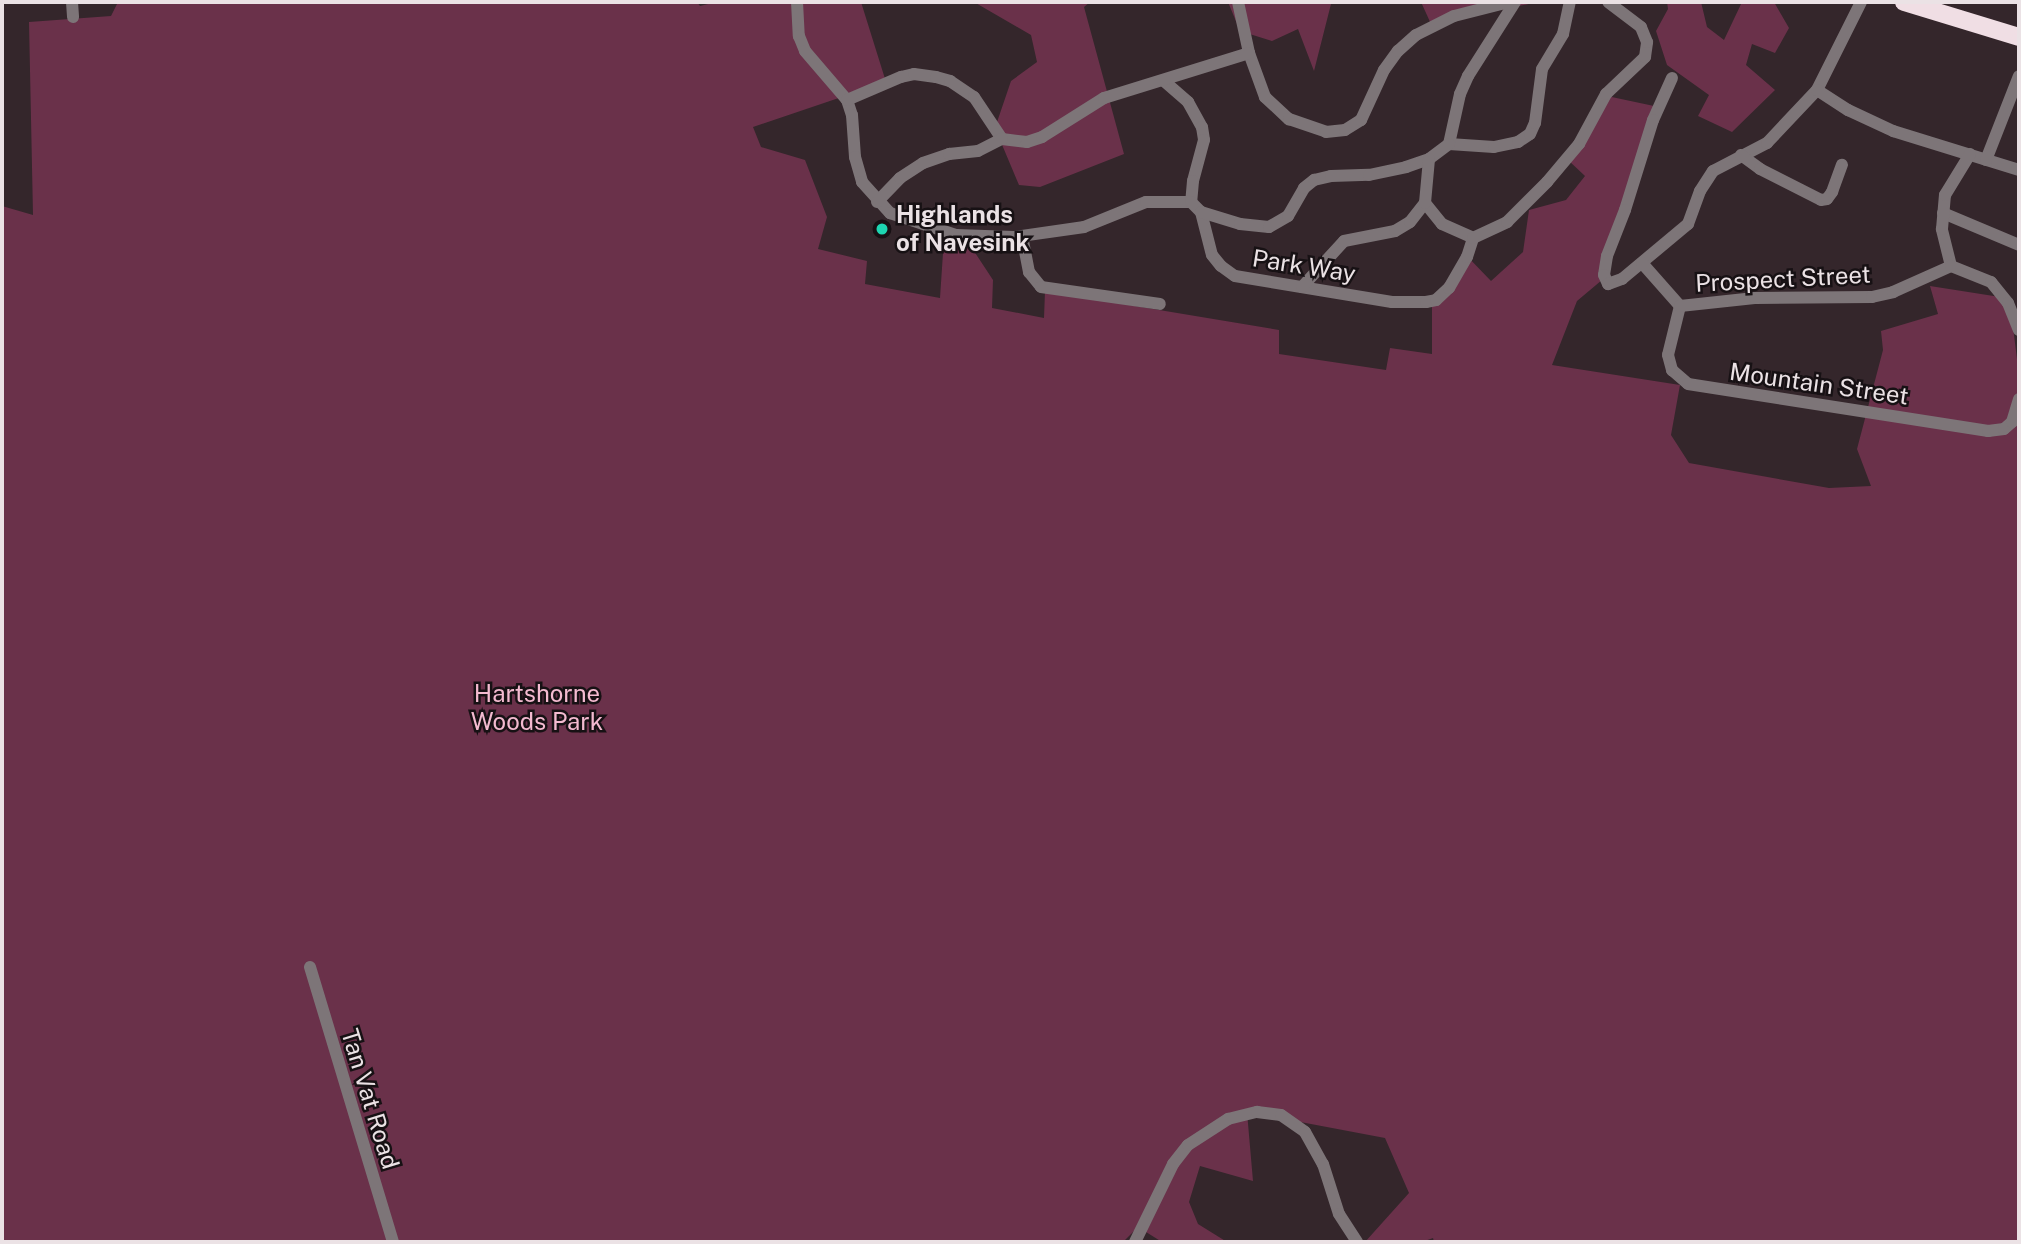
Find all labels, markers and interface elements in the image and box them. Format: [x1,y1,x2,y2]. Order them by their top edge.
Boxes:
place label: Highlands of Navesink [896,201,1029,257]
marker: Highlands of Navesink [874,221,890,237]
street label: Park Way [1250,244,1358,288]
street label: Prospect Street [1694,260,1872,298]
street label: Mountain Street [1728,357,1910,411]
park label: Hartshorne Woods Park [471,680,603,736]
street label: Tan Vat Road [335,1025,405,1173]

